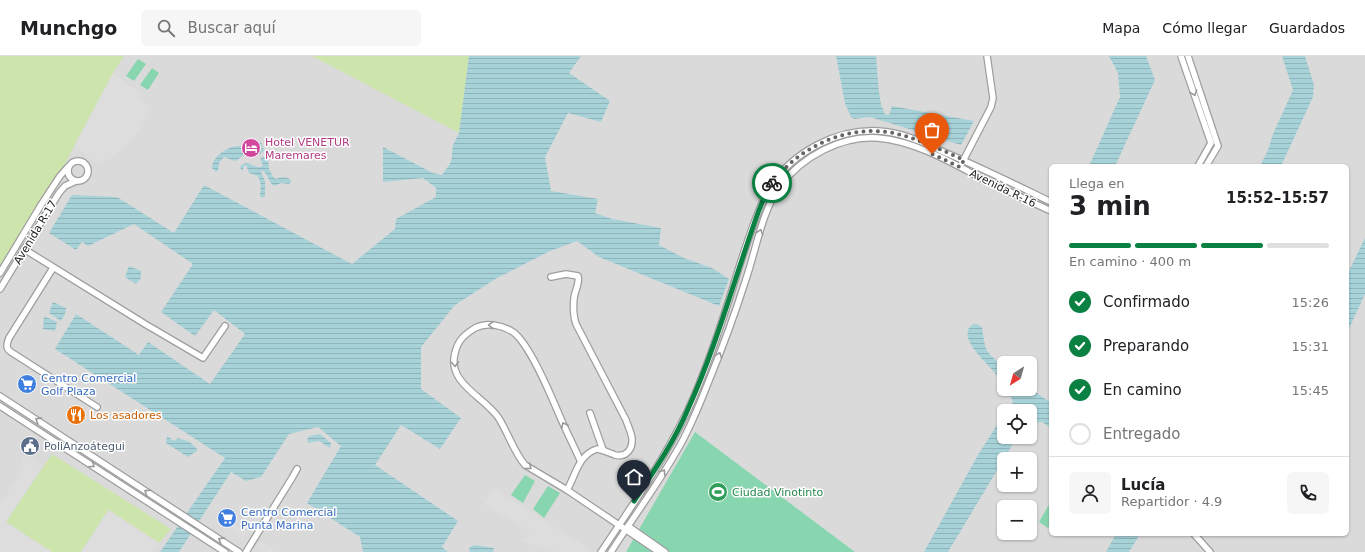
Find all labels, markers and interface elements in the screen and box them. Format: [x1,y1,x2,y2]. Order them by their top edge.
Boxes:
search box [141,10,421,46]
text: Munchgo [20,17,117,39]
icon: search [155,17,177,39]
text: Buscar aquí [187,19,276,37]
text: Mapa [1102,20,1140,36]
text: Cómo llegar [1162,20,1247,36]
text: Guardados [1269,20,1345,36]
one-way arrow [1189,89,1197,96]
pin [915,113,949,154]
icon: bag [921,119,943,141]
place label: Hotel VENETUR Maremares [265,136,350,162]
hotel icon: Hotel VENETUR Maremares [240,137,262,159]
courier [752,163,792,203]
street label: Avenida R-16 [967,167,1038,210]
icon: bike [761,172,783,194]
text: Llega en [1069,176,1124,191]
text: 15:52–15:57 [1226,189,1329,207]
text: 3 min [1069,191,1151,221]
street label: Avenida R-17 [11,198,60,267]
one-way arrow [755,229,764,236]
text: En camino · 400 m [1069,254,1191,269]
icon: check [1069,291,1091,313]
text: Confirmado [1103,293,1190,311]
text: 15:26 [1292,295,1329,310]
one-way arrow [488,321,494,330]
icon: check [1069,335,1091,357]
text: Preparando [1103,337,1189,355]
text: 15:31 [1292,339,1329,354]
one-way arrow [714,352,722,359]
north arrow [997,356,1037,396]
map controls [997,356,1037,540]
one-way arrow [450,361,459,367]
place label: Centro Comercial Golf Plaza [41,372,136,398]
supermarket icon: Centro Comercial Golf Plaza [16,373,38,395]
icon: check [1069,379,1091,401]
text: En camino [1103,381,1182,399]
text: 15:45 [1292,383,1329,398]
restaurant icon: Los asadores [65,404,87,426]
button: locate [997,404,1037,444]
place label: Los asadores [90,409,162,422]
one-way arrow [35,418,42,425]
one-way arrow [561,421,569,429]
text: Entregado [1103,425,1180,443]
public building icon: PoliAnzoátegui [19,435,41,457]
place label: PoliAnzoátegui [44,440,125,453]
button: + [997,452,1037,492]
one-way arrow [88,460,95,467]
pin [617,460,651,501]
one-way arrow [524,462,531,469]
icon: home [623,466,645,488]
one-way arrow [658,469,666,476]
button: person [1069,472,1111,514]
button: phone [1287,472,1329,514]
text: Lucía [1121,476,1165,494]
sports icon: Ciudad Vinotinto [707,481,729,503]
place label: Ciudad Vinotinto [732,486,824,499]
one-way arrow [144,490,151,497]
text: Repartidor · 4.9 [1121,494,1222,509]
button: − [997,500,1037,540]
place label: Centro Comercial Punta Marina [241,506,336,532]
supermarket icon: Centro Comercial Punta Marina [216,507,238,529]
one-way arrow [218,538,225,545]

